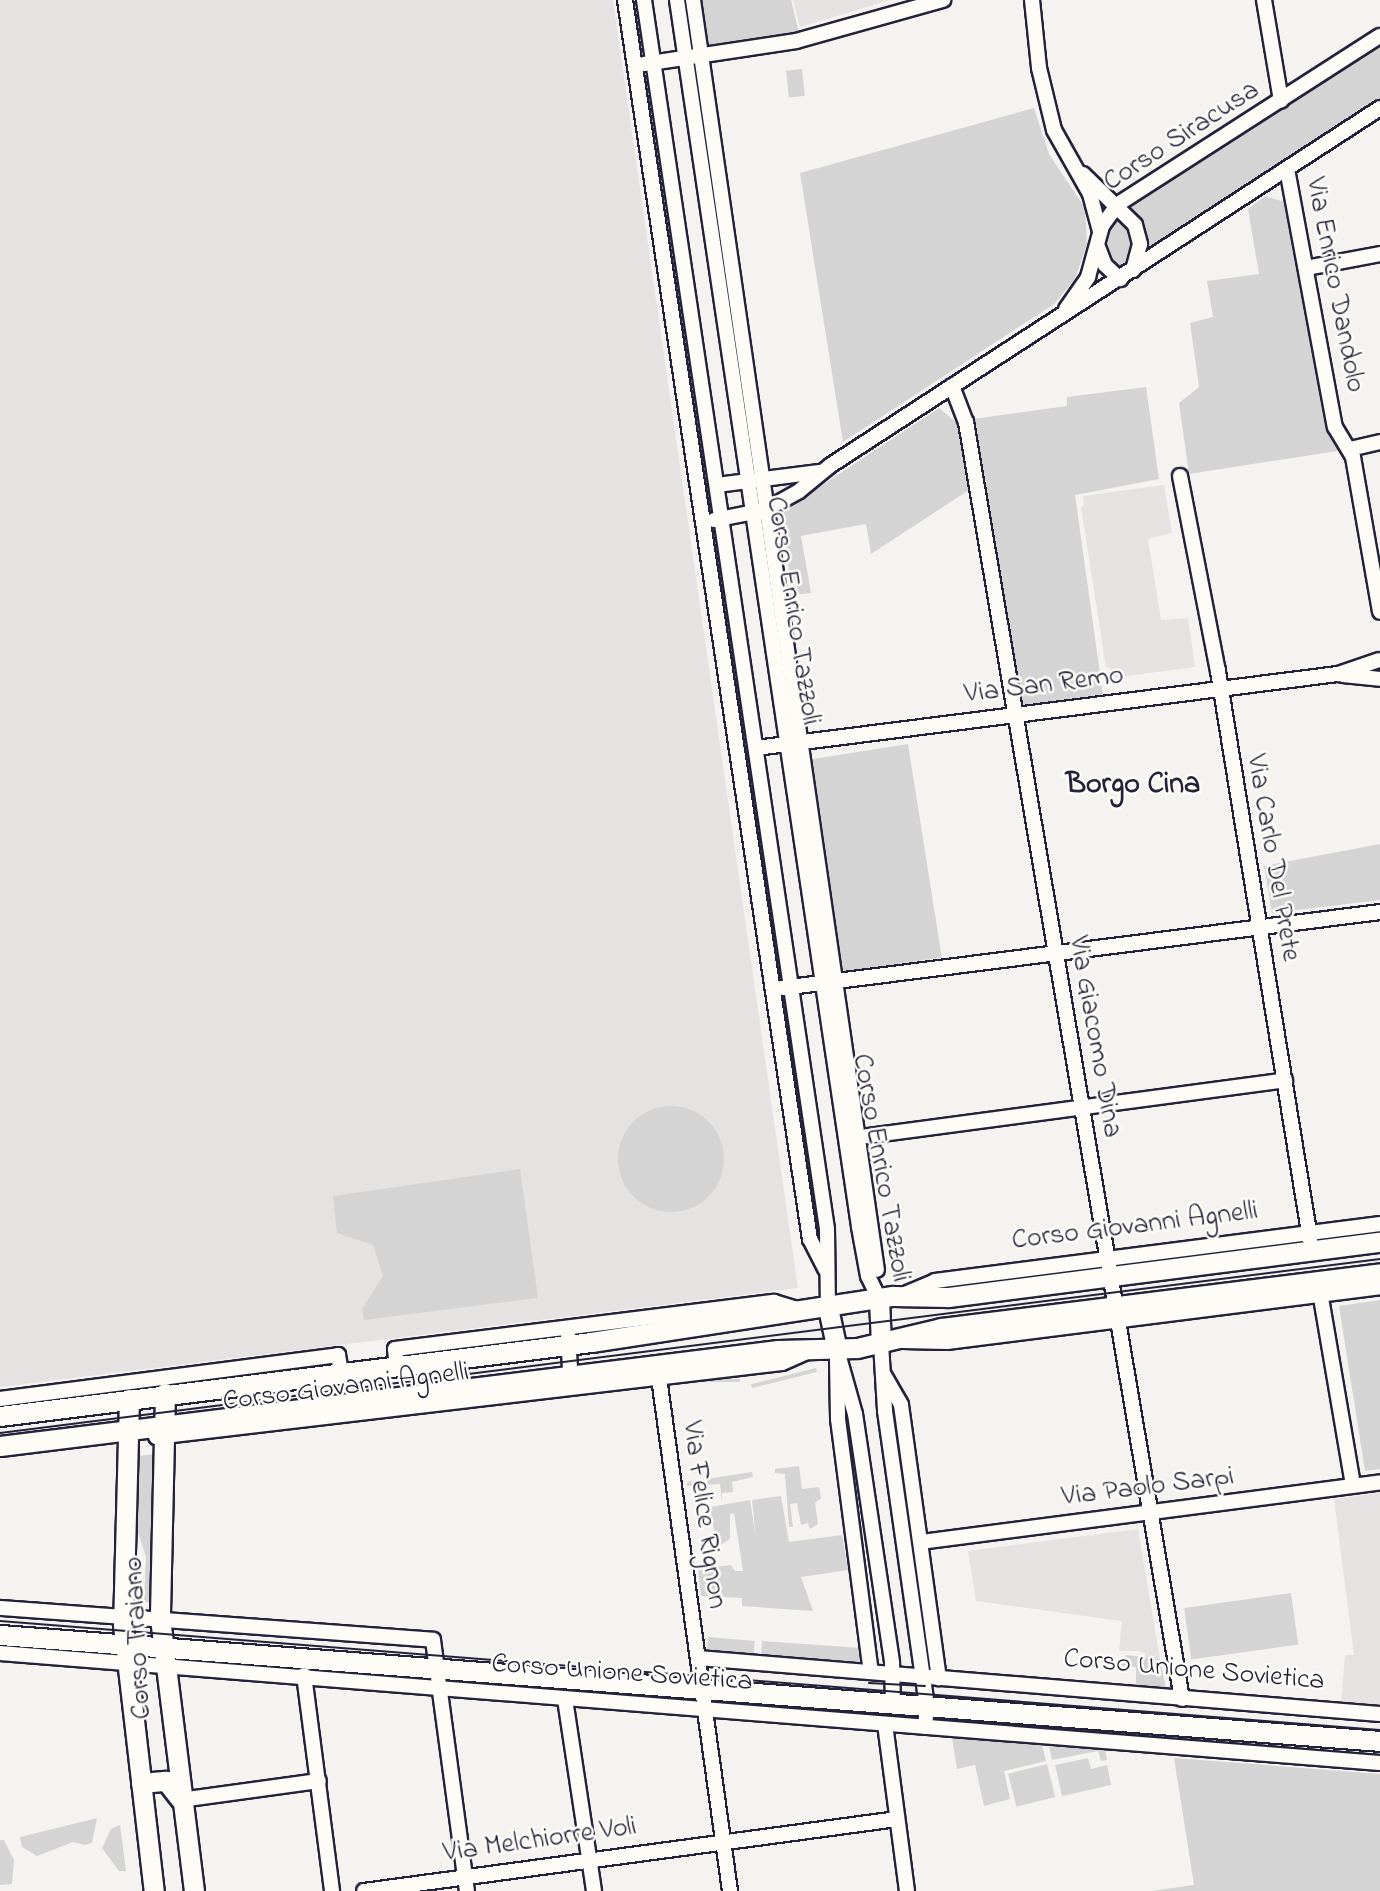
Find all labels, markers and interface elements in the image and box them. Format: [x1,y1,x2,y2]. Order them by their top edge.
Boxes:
street label: Corso Siracusa [1098,74,1266,200]
street label: Via Enrico Dandolo [1297,175,1371,395]
street label: Corso Enrico Tazzoli [757,494,827,728]
street label: Via San Remo [963,660,1125,712]
street label: Via Carlo Del Prete [1237,752,1307,964]
district label: Borgo Cina [1066,767,1200,803]
street label: Via Giacomo Dina [1060,934,1128,1140]
street label: Corso Enrico Tazzoli [843,1051,917,1285]
street label: Corso Giovanni Agnelli [1010,1195,1260,1259]
street label: Corso Giovanni Agnelli [221,1356,471,1420]
street label: Via Felice Rignon [673,1419,733,1611]
street label: Via Paolo Sarpi [1060,1461,1236,1515]
street label: Corso Traiano [118,1556,160,1720]
street label: Corso Unione Sovietica [1062,1643,1326,1699]
street label: Corso Unione Sovietica [490,1648,754,1700]
street label: Via Melchiorre Voli [441,1811,639,1871]

